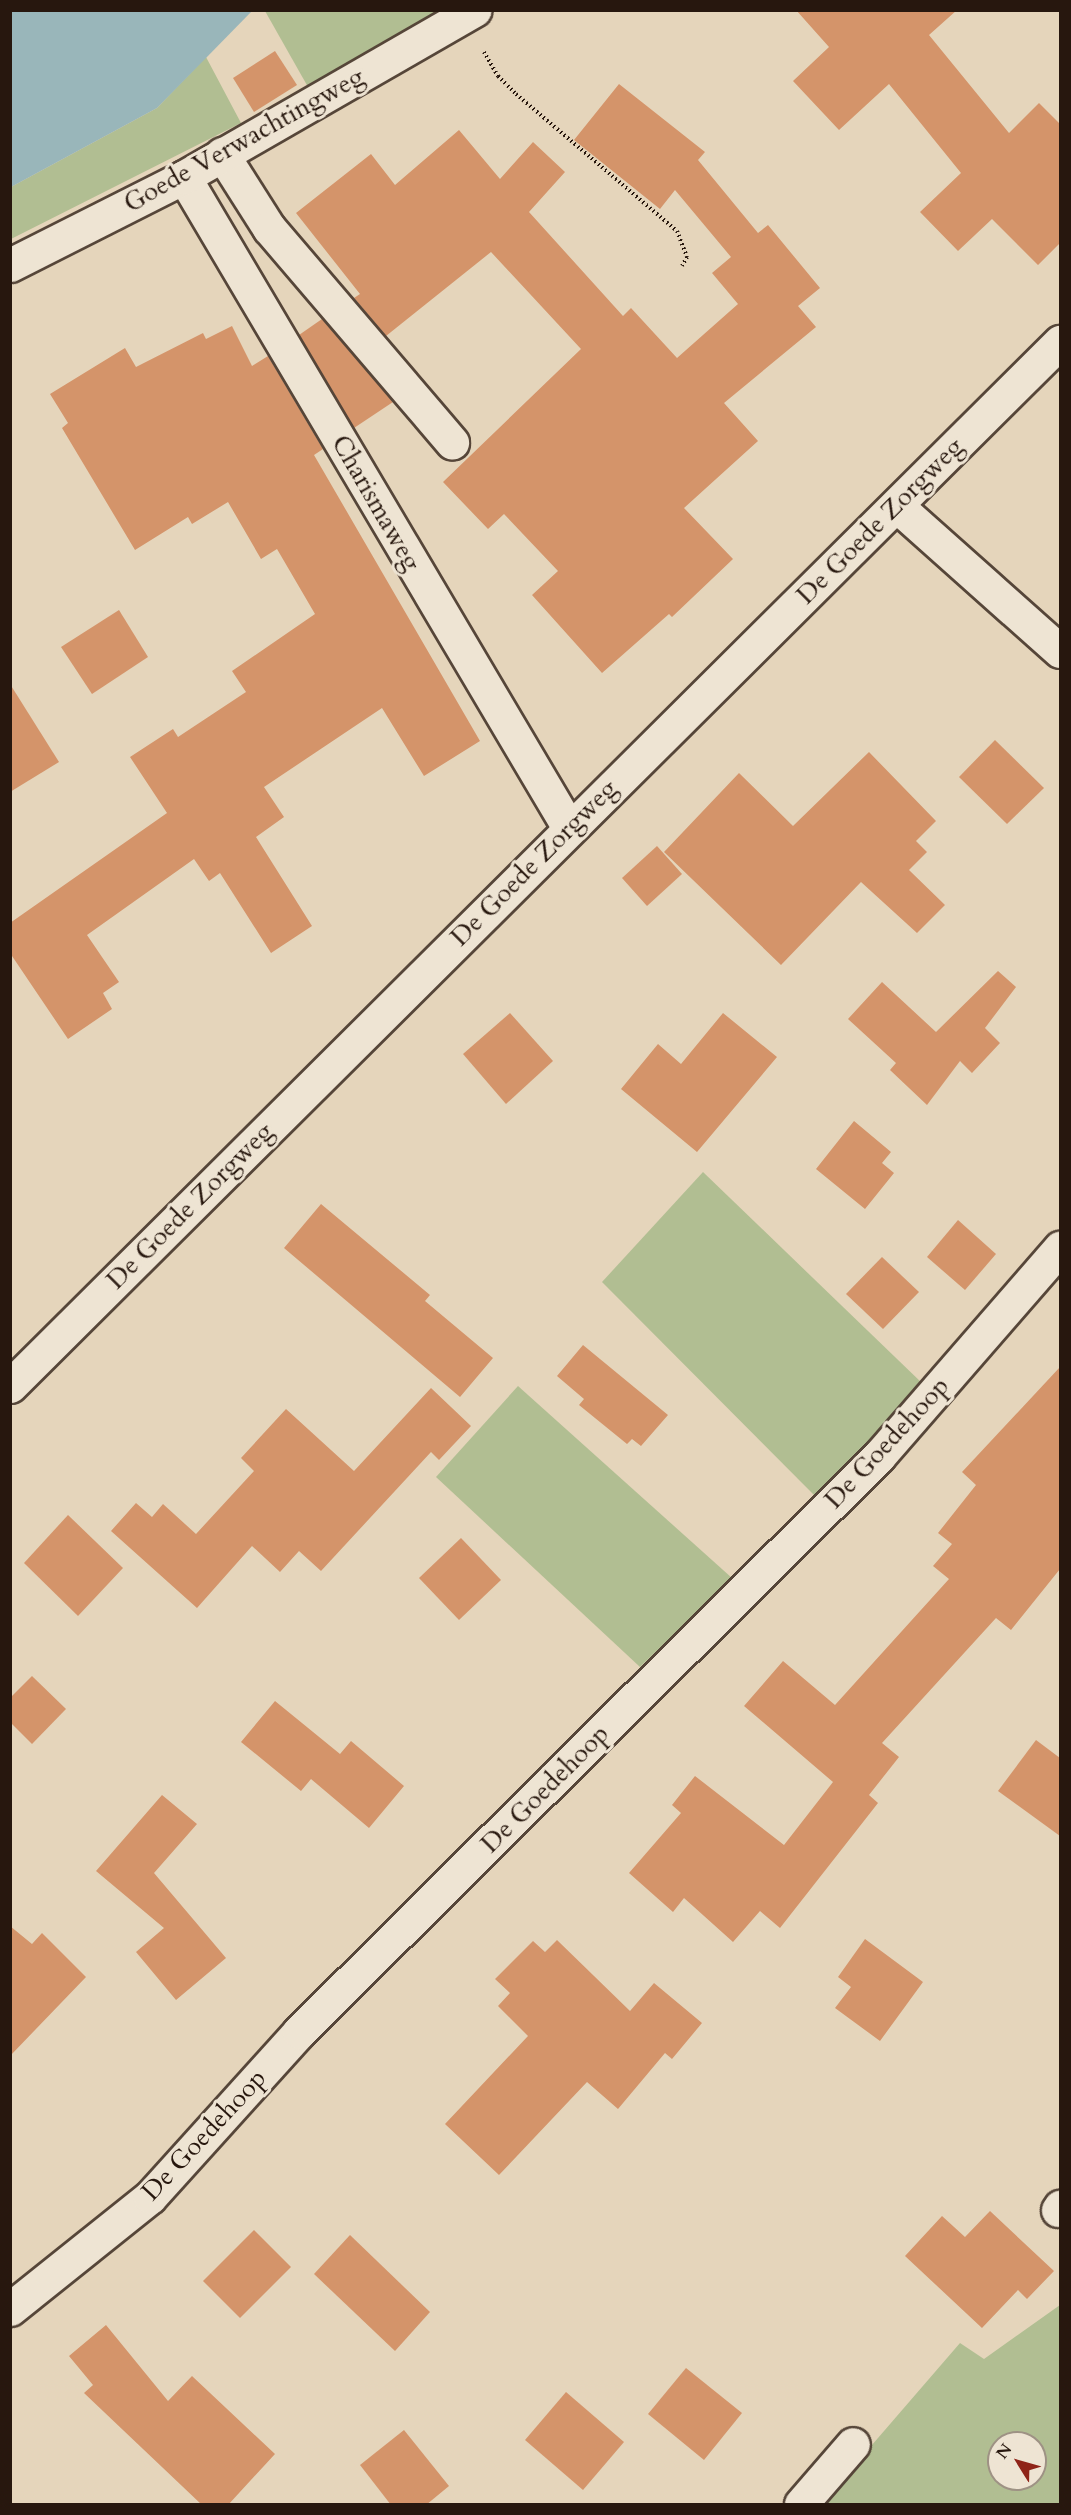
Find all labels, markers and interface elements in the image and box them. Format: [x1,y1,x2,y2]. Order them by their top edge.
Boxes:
street label: Goede Verwachtingweg [118,61,370,219]
street label: Charismaweg [325,430,427,576]
street label: De Goede Zorgweg [790,431,970,611]
street label: De Goede Zorgweg [444,773,624,953]
street label: De Goede Zorgweg [100,1116,280,1296]
street label: De Goedehoop [818,1371,956,1515]
street label: De Goedehoop [474,1718,616,1860]
street label: De Goedehoop [135,2063,273,2207]
north arrow [987,2431,1047,2491]
text: N [991,2439,1017,2464]

